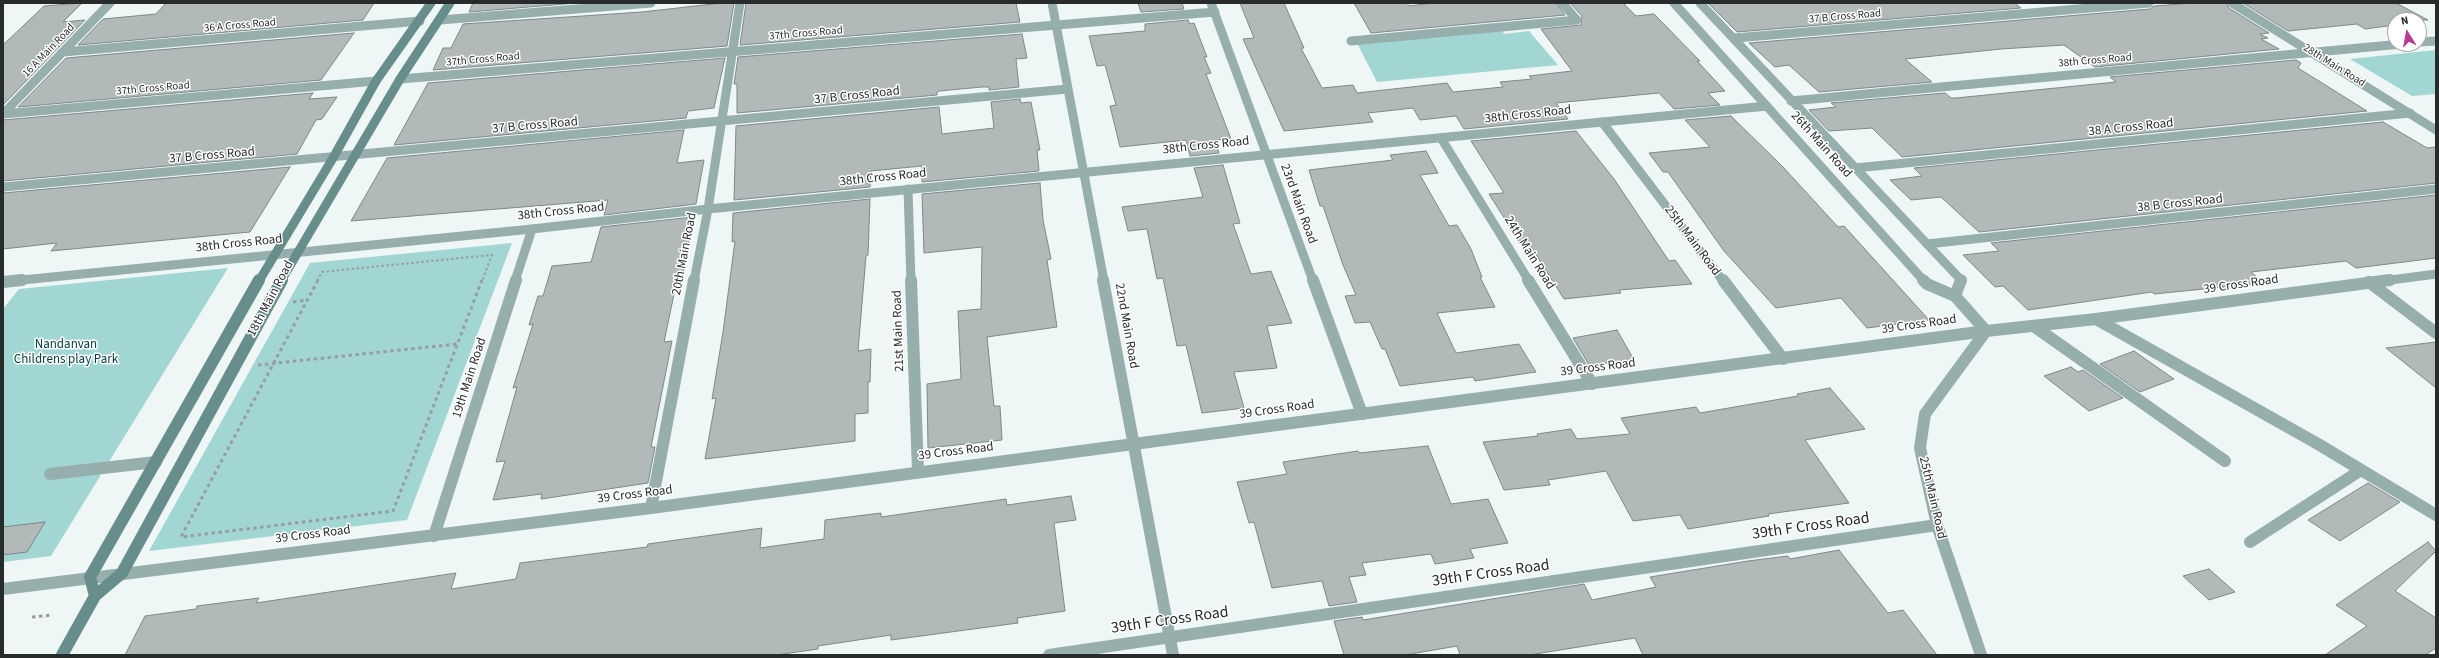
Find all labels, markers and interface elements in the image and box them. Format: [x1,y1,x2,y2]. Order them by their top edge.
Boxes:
street label: 37 B Cross Road [1808,7,1882,27]
north arrow [2387,12,2427,52]
text: N [2400,13,2410,29]
street label: 36 A Cross Road [203,16,277,36]
street label: 16 A Main Road [20,21,78,81]
street label: 37th Cross Road [769,24,843,44]
street label: 28th Main Road [2300,42,2368,90]
street label: 37th Cross Road [446,50,520,70]
street label: 38th Cross Road [2058,51,2132,71]
street label: 37th Cross Road [116,79,190,99]
street label: 37 B Cross Road [813,84,901,108]
street label: 38th Cross Road [1484,103,1572,127]
street label: 26th Main Road [1787,109,1855,181]
street label: 37 B Cross Road [491,114,579,138]
street label: 38 A Cross Road [2088,116,2174,140]
street label: 38th Cross Road [1162,134,1250,158]
street label: 37 B Cross Road [168,144,256,168]
street label: 23rd Main Road [1276,162,1320,246]
street label: 38th Cross Road [839,166,927,190]
street label: 38 B Cross Road [2136,192,2224,216]
street label: 38th Cross Road [517,200,605,224]
street label: 25th Main Road [1661,203,1723,279]
street label: 20th Main Road [669,211,701,297]
street label: 24th Main Road [1500,213,1558,293]
street label: 38th Cross Road [195,232,283,256]
street label: 18th Main Road [244,258,298,340]
street label: 39 Cross Road [2202,272,2280,298]
street label: 22nd Main Road [1111,282,1141,370]
street label: 21st Main Road [890,290,908,372]
street label: 39 Cross Road [1880,312,1958,338]
street label: 19th Main Road [450,336,490,420]
park label: Nandanvan Childrens play Park [14,337,118,368]
street label: 39 Cross Road [1559,356,1637,380]
street label: 39 Cross Road [1238,397,1316,423]
street label: 39 Cross Road [917,440,995,464]
street label: 25th Main Road [1915,455,1949,541]
street label: 39 Cross Road [596,483,674,507]
street label: 39th F Cross Road [1751,509,1871,545]
street label: 39 Cross Road [274,523,352,547]
street label: 39th F Cross Road [1431,556,1551,592]
street label: 39th F Cross Road [1110,603,1230,639]

